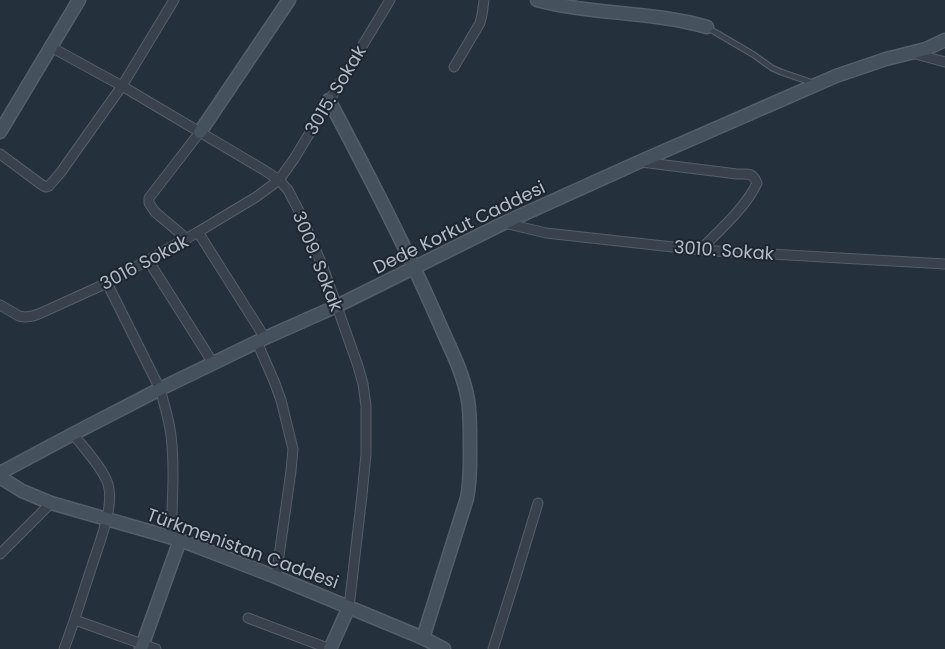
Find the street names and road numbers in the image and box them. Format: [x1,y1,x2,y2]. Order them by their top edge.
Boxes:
street label: 3015. Sokak [298,40,372,139]
street label: Dede Korkut Caddesi [369,174,549,280]
street label: 3009. Sokak [287,207,350,315]
street label: 3016 Sokak [95,228,193,296]
street label: 3010. Sokak [673,234,776,266]
street label: Türkmenistan Caddesi [143,502,343,594]

